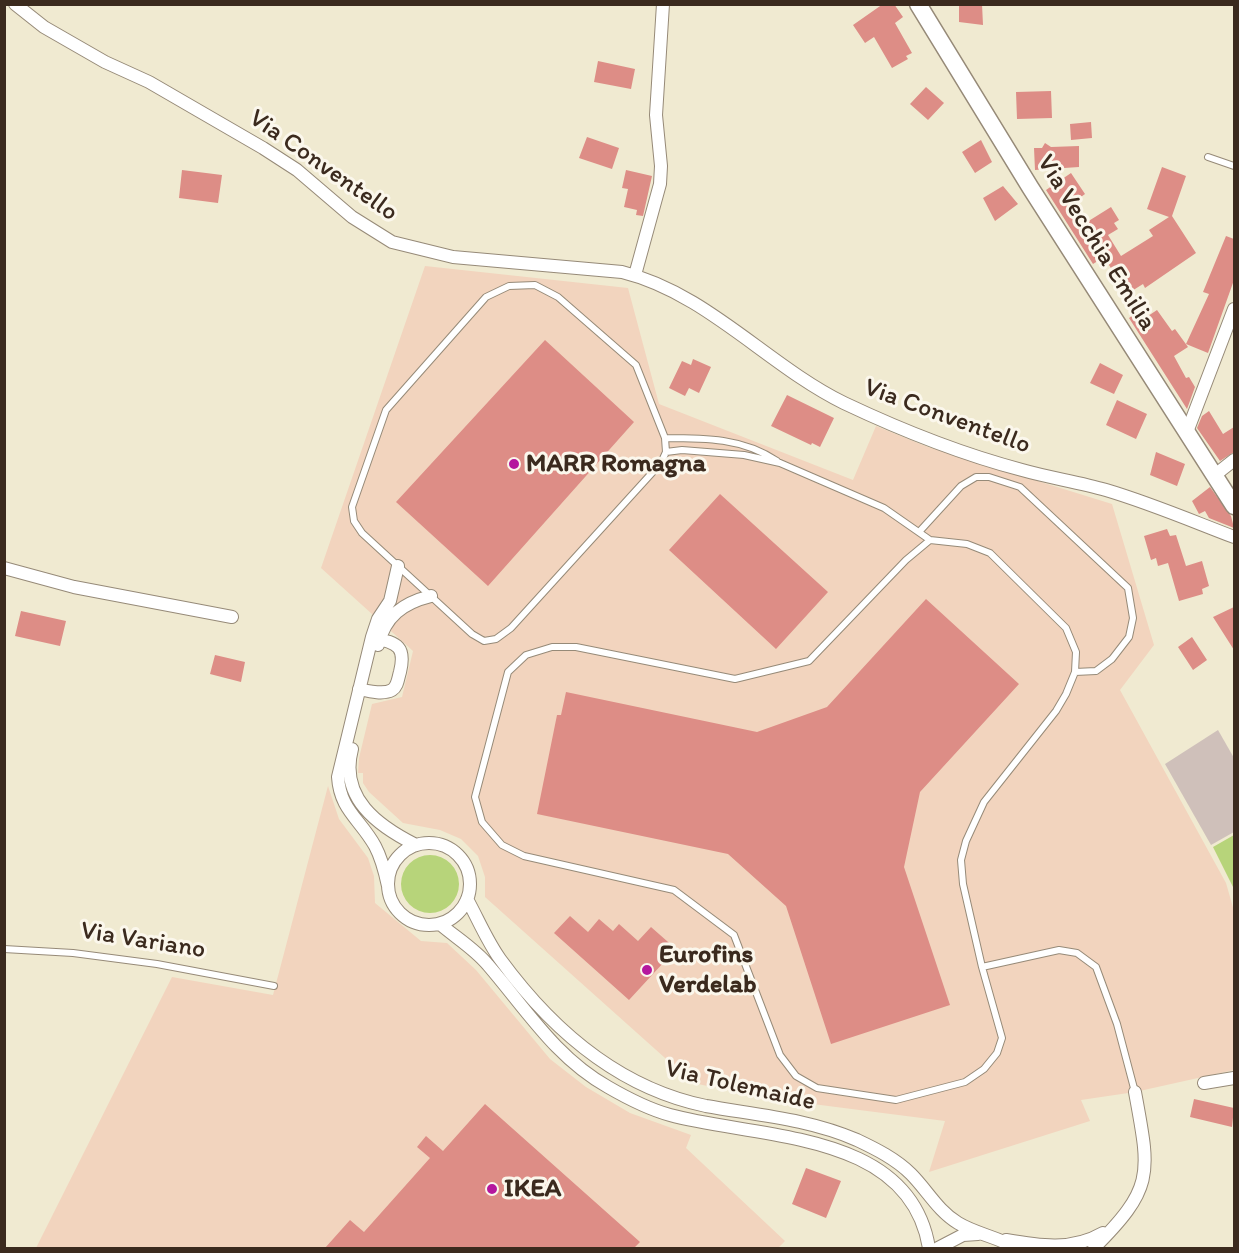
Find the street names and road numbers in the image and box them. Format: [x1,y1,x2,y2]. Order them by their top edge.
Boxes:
street label: Via Conventello [242,103,404,229]
street label: Via Vecchia Emilia [1029,149,1163,337]
street label: Via Conventello [860,372,1034,462]
street label: Via Variano [78,916,208,966]
street label: Via Tolemaide [662,1054,818,1118]

